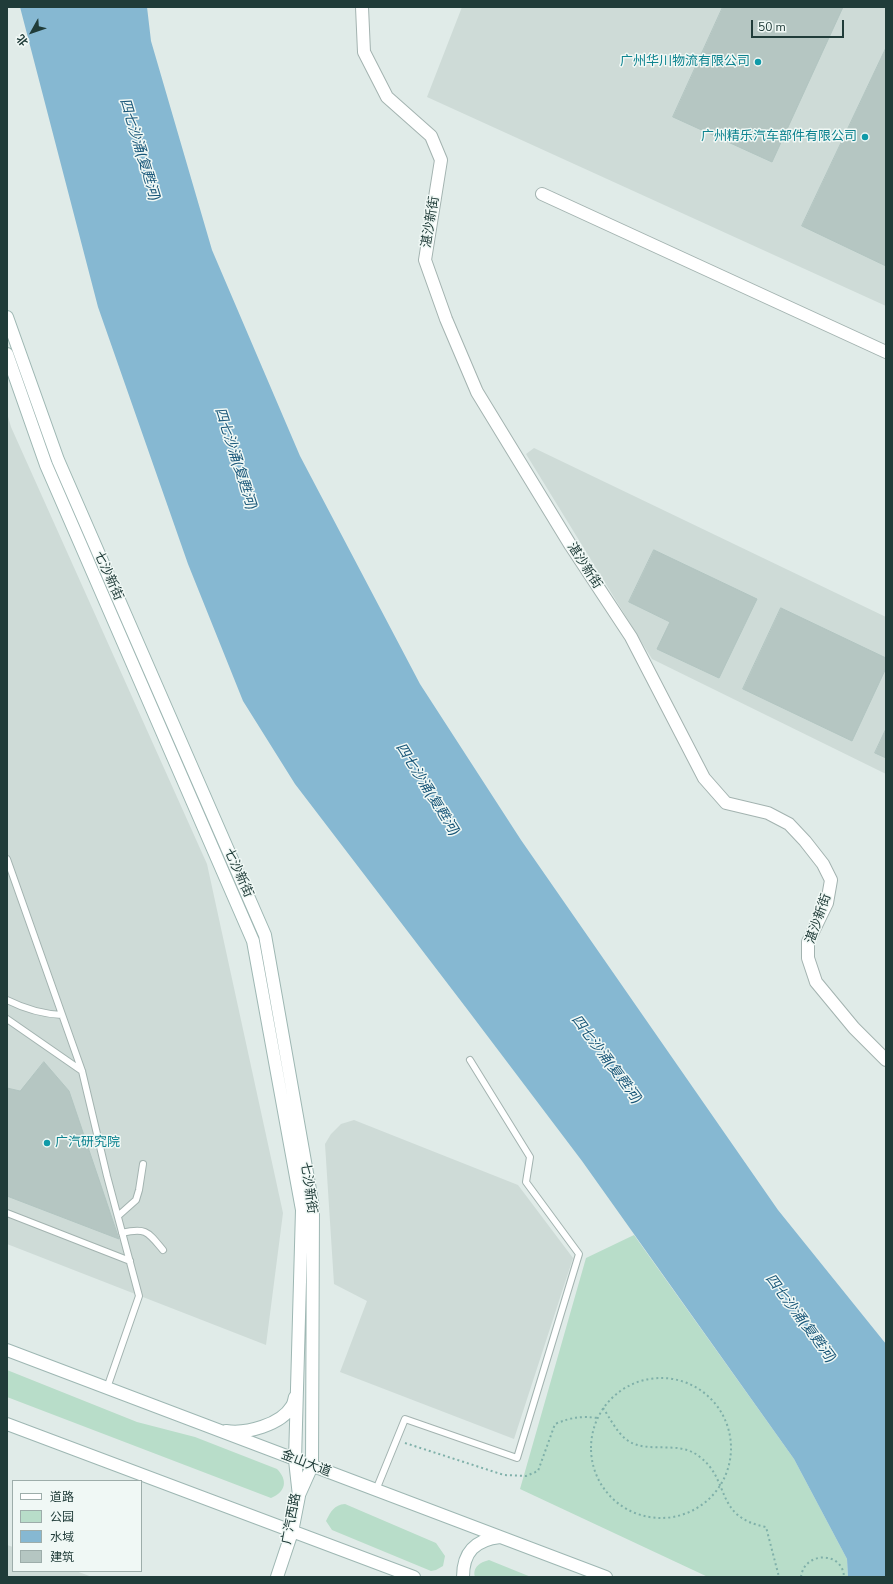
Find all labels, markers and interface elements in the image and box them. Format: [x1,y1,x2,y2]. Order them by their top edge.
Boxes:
north arrow [12,12,52,52]
scale bar [753,12,846,38]
text: 50 m [758,19,786,35]
text: 北 [13,31,32,49]
place label: 广州华川物流有限公司 [620,54,750,70]
marker: 广州华川物流有限公司 [753,57,763,67]
water label: 四七沙涌(复甦河) [115,96,163,204]
place label: 广州精乐汽车部件有限公司 [701,129,857,145]
marker: 广州精乐汽车部件有限公司 [860,132,870,142]
street label: 湛沙新街 [419,195,443,249]
water label: 四七沙涌(复甦河) [210,406,260,512]
street label: 湛沙新街 [563,540,605,592]
street label: 七沙新街 [90,549,126,603]
water label: 四七沙涌(复甦河) [392,740,462,840]
street label: 七沙新街 [220,846,256,900]
street label: 湛沙新街 [803,892,835,946]
water label: 四七沙涌(复甦河) [567,1012,645,1108]
place label: 广汽研究院 [55,1135,120,1151]
marker: 广汽研究院 [42,1138,52,1148]
street label: 七沙新街 [297,1161,319,1215]
water label: 四七沙涌(复甦河) [761,1271,839,1367]
street label: 金山大道 [279,1447,333,1481]
legend [12,1480,142,1572]
text: 道路 [50,1489,74,1505]
street label: 广汽西路 [279,1492,305,1546]
text: 公园 [50,1509,74,1525]
text: 水域 [50,1529,74,1545]
text: 建筑 [50,1549,74,1565]

